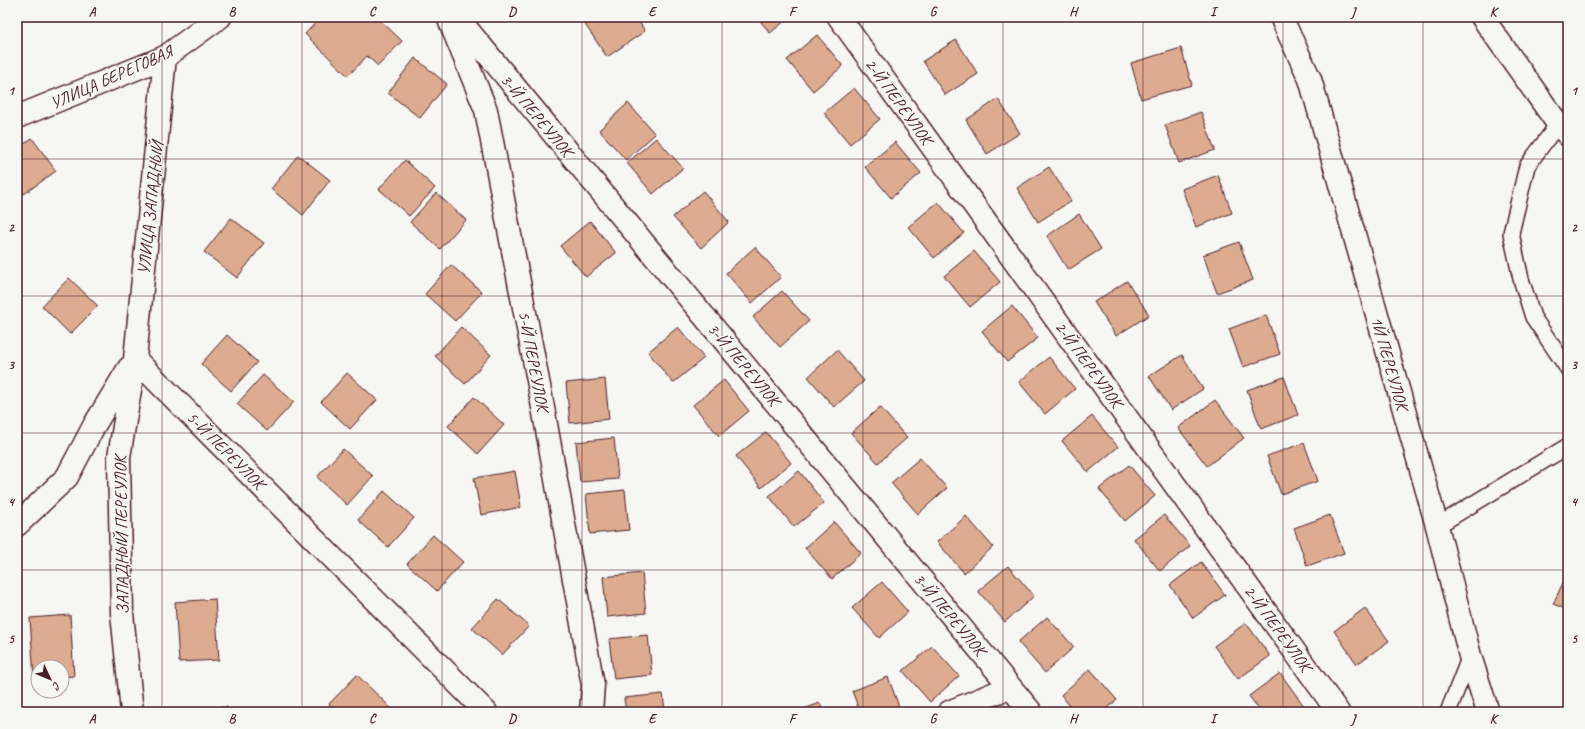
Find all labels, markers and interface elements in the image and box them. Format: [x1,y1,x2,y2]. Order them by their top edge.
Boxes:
text: A [89,4,97,20]
text: B [229,4,237,20]
text: C [369,4,377,20]
text: D [508,4,517,20]
text: E [649,4,658,20]
text: F [789,4,798,20]
text: G [930,4,938,20]
text: H [1069,4,1079,20]
text: I [1210,4,1219,20]
text: J [1350,4,1357,20]
text: K [1490,4,1500,20]
street label: УЛИЦА БЕРЕГОВАЯ [47,40,178,114]
street label: 2-Й ПЕРЕУЛОК [860,54,939,151]
street label: 3-Й ПЕРЕУЛОК [496,70,580,164]
text: 1 [8,83,16,99]
text: 1 [1571,83,1579,99]
street label: УЛИЦА ЗАПАДНЫЙ [133,137,168,276]
text: 2 [8,220,15,236]
text: 2 [1571,220,1578,236]
street label: 5-Й ПЕРЕУЛОК [514,309,554,416]
street label: 1Й ПЕРЕУЛОК [1366,314,1414,416]
street label: 2-Й ПЕРЕУЛОК [1050,317,1129,414]
street label: 3-Й ПЕРЕУЛОК [703,319,787,413]
text: 3 [8,357,15,373]
text: 3 [1571,357,1578,373]
street label: 5-Й ПЕРЕУЛОК [182,407,271,496]
street label: ЗАПАДНЫЙ ПЕРЕУЛОК [110,452,133,614]
text: 4 [8,494,16,510]
text: 4 [1571,494,1579,510]
street label: 3-Й ПЕРЕУЛОК [909,569,993,663]
street label: 2-Й ПЕРЕУЛОК [1239,581,1318,678]
text: 5 [8,631,15,647]
text: 5 [1571,631,1578,647]
north arrow [30,659,70,699]
text: С [49,679,64,694]
text: A [89,711,97,727]
text: B [229,711,237,727]
text: C [369,711,377,727]
text: D [508,711,517,727]
text: E [649,711,658,727]
text: F [789,711,798,727]
text: G [930,711,938,727]
text: H [1069,711,1079,727]
text: I [1210,711,1219,727]
text: J [1350,711,1357,727]
text: K [1490,711,1500,727]

